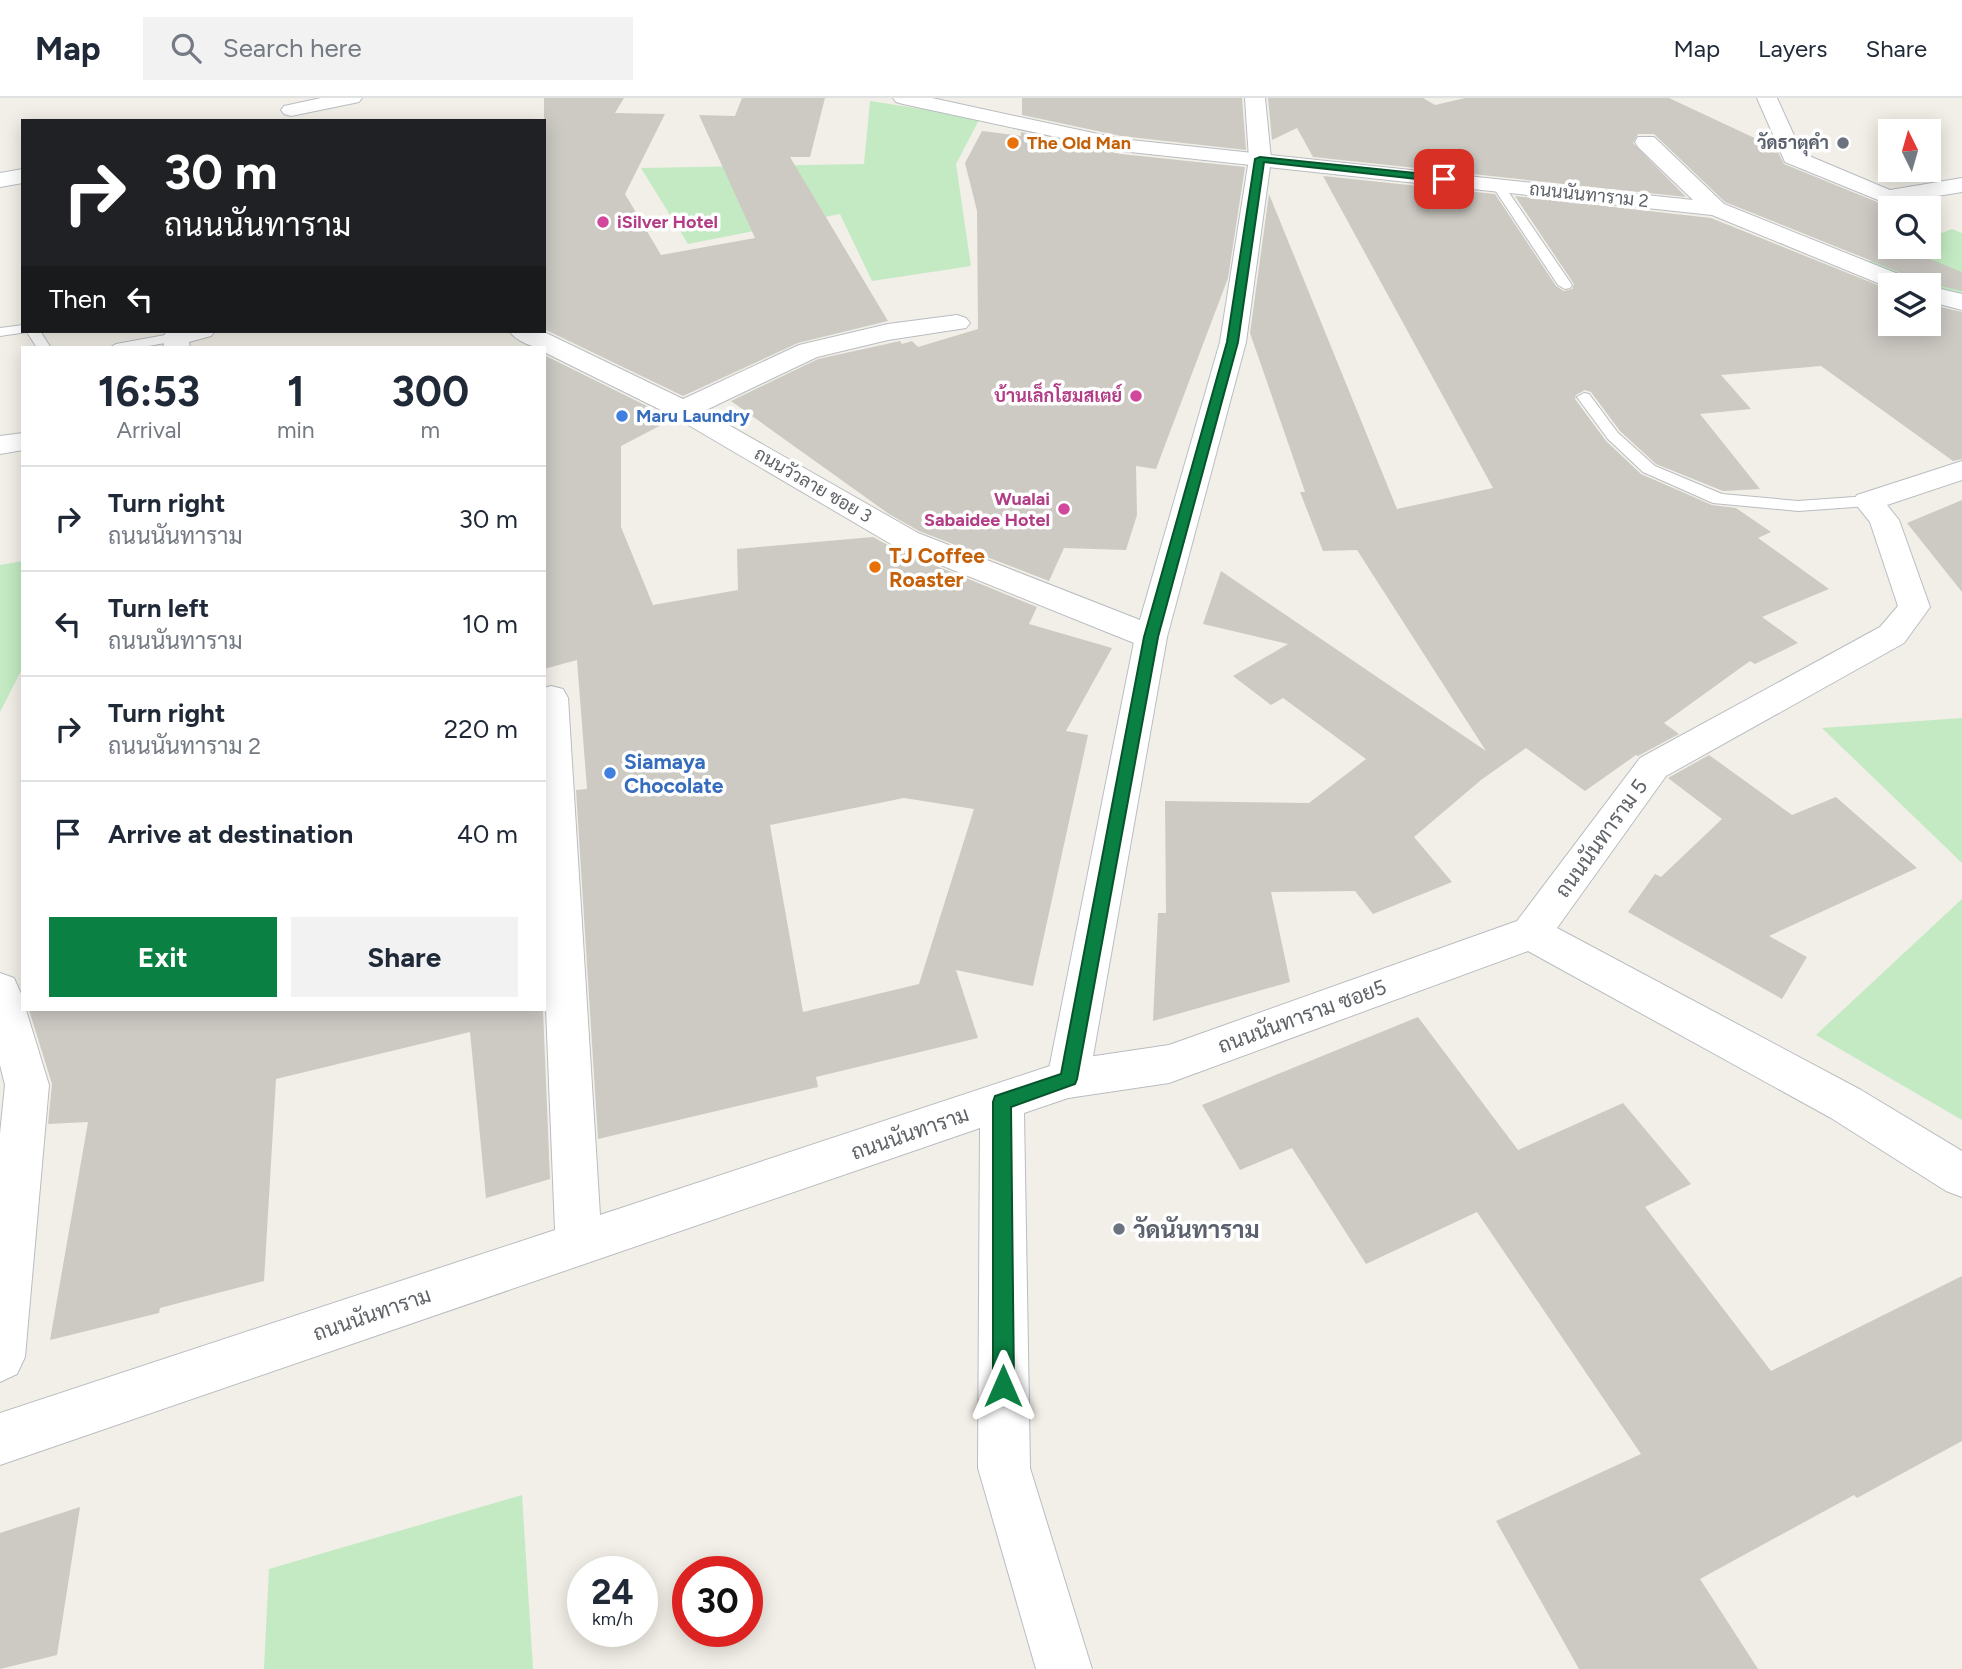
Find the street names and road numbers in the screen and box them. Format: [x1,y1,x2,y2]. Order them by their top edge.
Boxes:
street label: ถนนนันทาราม 2 [1528,178,1650,212]
street label: ถนนวัวลาย ซอย 3 [750,442,876,528]
street label: ถนนนันทาราม 5 [1550,774,1652,902]
street label: ถนนนันทาราม ซอย5 [1214,974,1390,1058]
street label: ถนนนันทาราม [848,1101,972,1165]
street label: ถนนนันทาราม [310,1282,434,1346]

